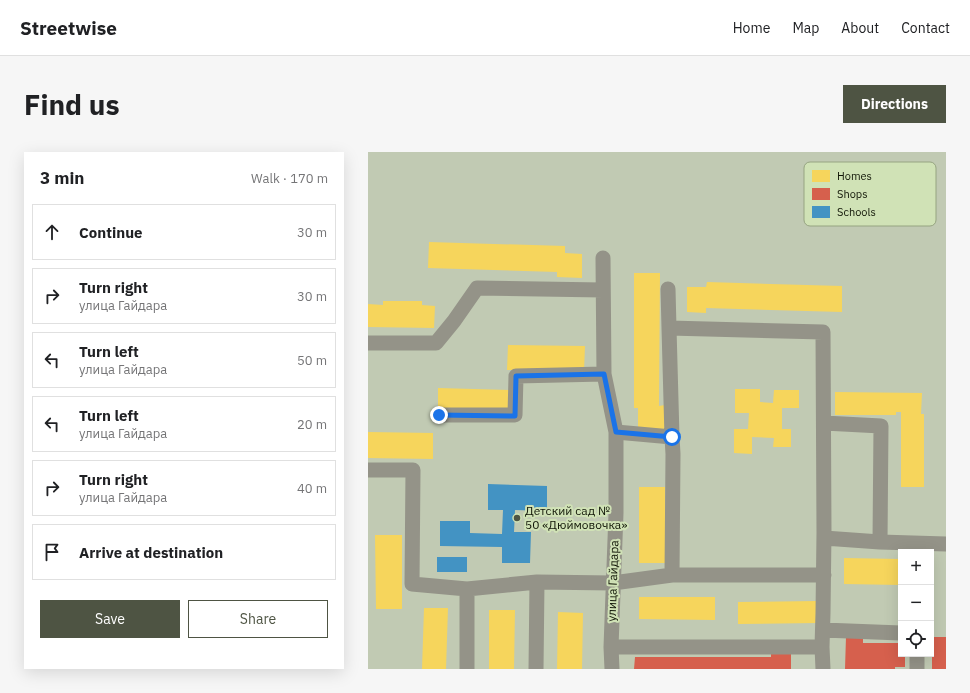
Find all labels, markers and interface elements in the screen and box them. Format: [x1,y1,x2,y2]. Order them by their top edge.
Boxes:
text: Streetwise [20,16,117,40]
text: Home [733,19,770,37]
text: Map [792,19,819,37]
text: About [841,19,879,37]
text: Contact [901,19,950,37]
button: Directions [843,85,946,123]
text: Find us [24,86,120,123]
legend [804,162,936,226]
text: 3 min [40,167,84,189]
text: Homes [837,169,872,183]
text: Walk · 170 m [251,170,328,187]
text: Shops [837,187,868,201]
text: Schools [837,205,876,219]
icon: ahead [41,221,63,243]
text: Continue [79,223,143,242]
text: 30 m [297,224,327,241]
text: Turn right [79,278,148,297]
icon: right [41,285,63,307]
text: 30 m [297,288,327,305]
text: улица Гайдара [79,297,167,314]
text: Turn left [79,342,139,361]
icon: left [41,349,63,371]
text: 50 m [297,352,327,369]
text: улица Гайдара [79,361,167,378]
text: Turn left [79,406,139,425]
route end [430,406,448,424]
icon: left [41,413,63,435]
text: 20 m [297,416,327,433]
text: улица Гайдара [79,425,167,442]
route start [663,428,681,446]
text: Turn right [79,470,148,489]
icon: right [41,477,63,499]
text: 40 m [297,480,327,497]
text: улица Гайдара [79,489,167,506]
place label: Детский сад № 50 «Дюймовочка» [525,503,627,532]
marker: Детский сад № 50 «Дюймовочка» [512,513,522,523]
street label: улица Гайдара [604,539,621,622]
icon: arrive [41,541,63,563]
text: Arrive at destination [79,543,223,562]
map controls [898,549,934,657]
button: + [898,549,934,585]
button: − [898,585,934,621]
button: Save [40,600,180,638]
button: Share [188,600,328,638]
button: locate [898,621,934,657]

